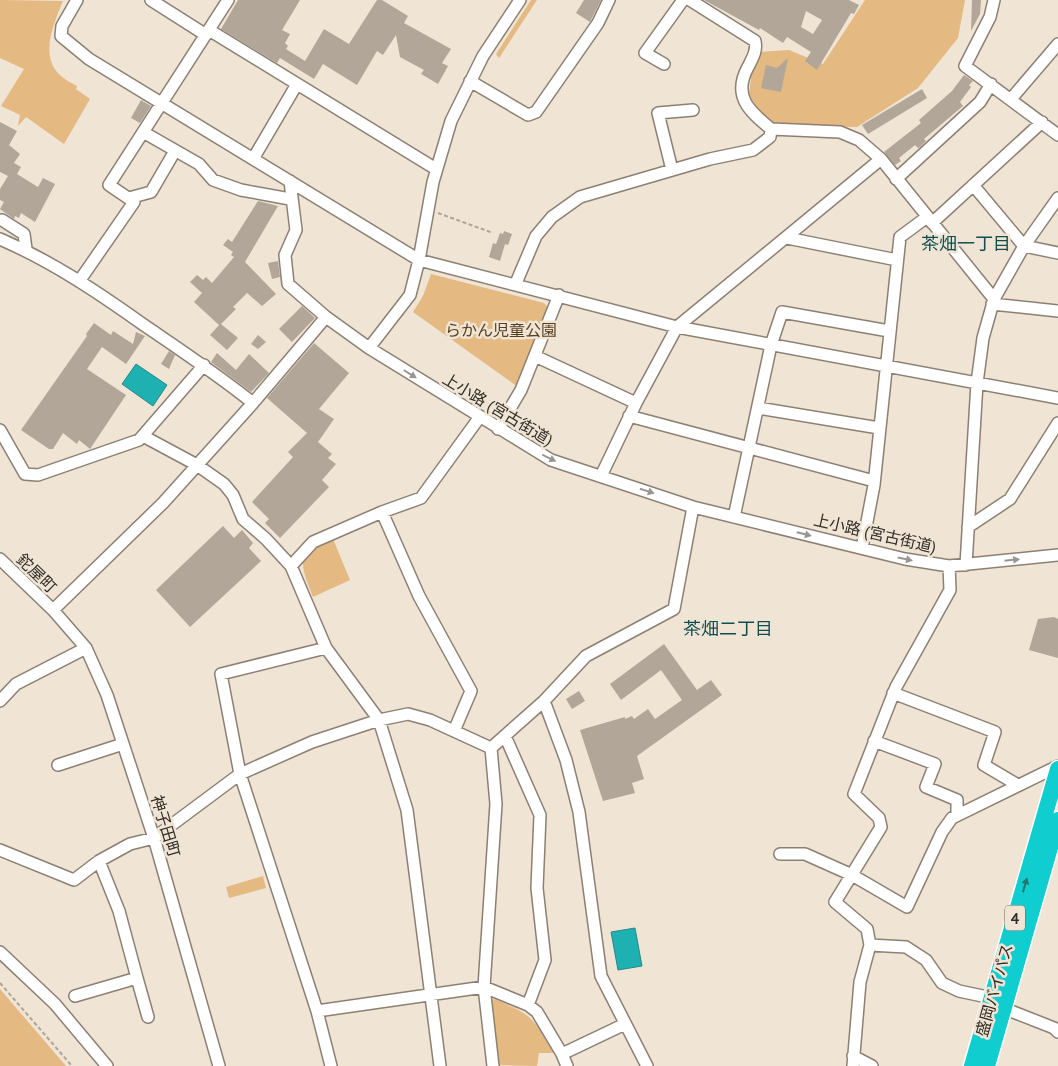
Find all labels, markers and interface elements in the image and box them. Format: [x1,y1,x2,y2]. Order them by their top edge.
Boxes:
district label: 茶畑一丁目 [921,232,1011,255]
park label: らかん児童公園 [445,320,557,340]
street label: 上小路 (宮古街道) [439,368,557,450]
one-way arrow [404,369,417,379]
one-way arrow [542,454,557,462]
one-way arrow [640,488,655,496]
street label: 上小路 (宮古街道) [812,509,938,557]
one-way arrow [796,530,811,538]
street label: 鉈屋町 [13,549,61,597]
one-way arrow [898,555,914,563]
one-way arrow [1004,556,1020,564]
district label: 茶畑二丁目 [683,617,773,640]
street label: 神子田町 [147,792,185,860]
one-way arrow [1021,877,1029,892]
road number: 4 [1005,906,1025,930]
street label: 盛岡バイパス [971,941,1017,1039]

